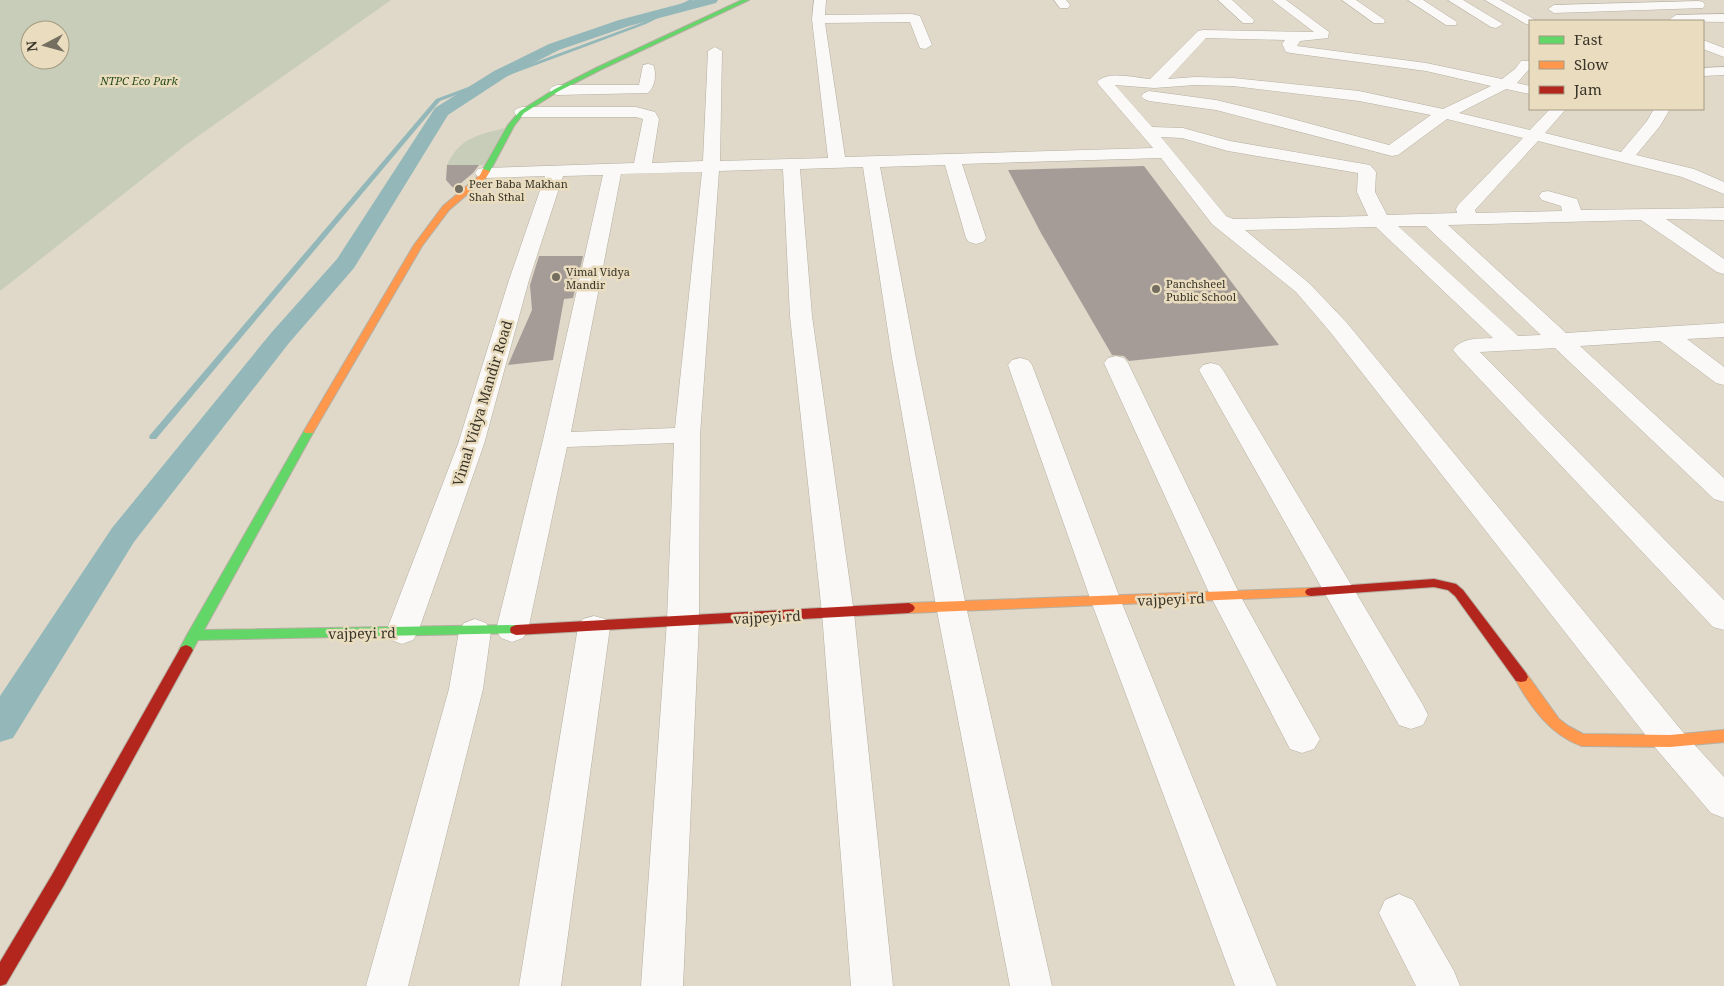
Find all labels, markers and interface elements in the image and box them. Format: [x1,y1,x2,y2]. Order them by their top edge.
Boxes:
north arrow [20,20,70,70]
legend [1529,20,1704,110]
text: Fast [1574,29,1603,49]
text: N [22,40,42,53]
text: Slow [1574,54,1608,74]
park label: NTPC Eco Park [99,73,179,88]
text: Jam [1573,79,1602,99]
place label: Peer Baba Makhan Shah Sthal [469,176,568,204]
marker: Peer Baba Makhan Shah Sthal [453,183,465,195]
place label: Vimal Vidya Mandir [566,264,630,292]
marker: Vimal Vidya Mandir [550,271,562,283]
place label: Panchsheel Public School [1166,276,1237,304]
marker: Panchsheel Public School [1150,283,1162,295]
street label: Vimal Vidya Mandir Road [448,318,516,488]
street label: vajpeyi rd [1137,588,1205,610]
street label: vajpeyi rd [733,606,802,628]
street label: vajpeyi rd [328,623,396,643]

